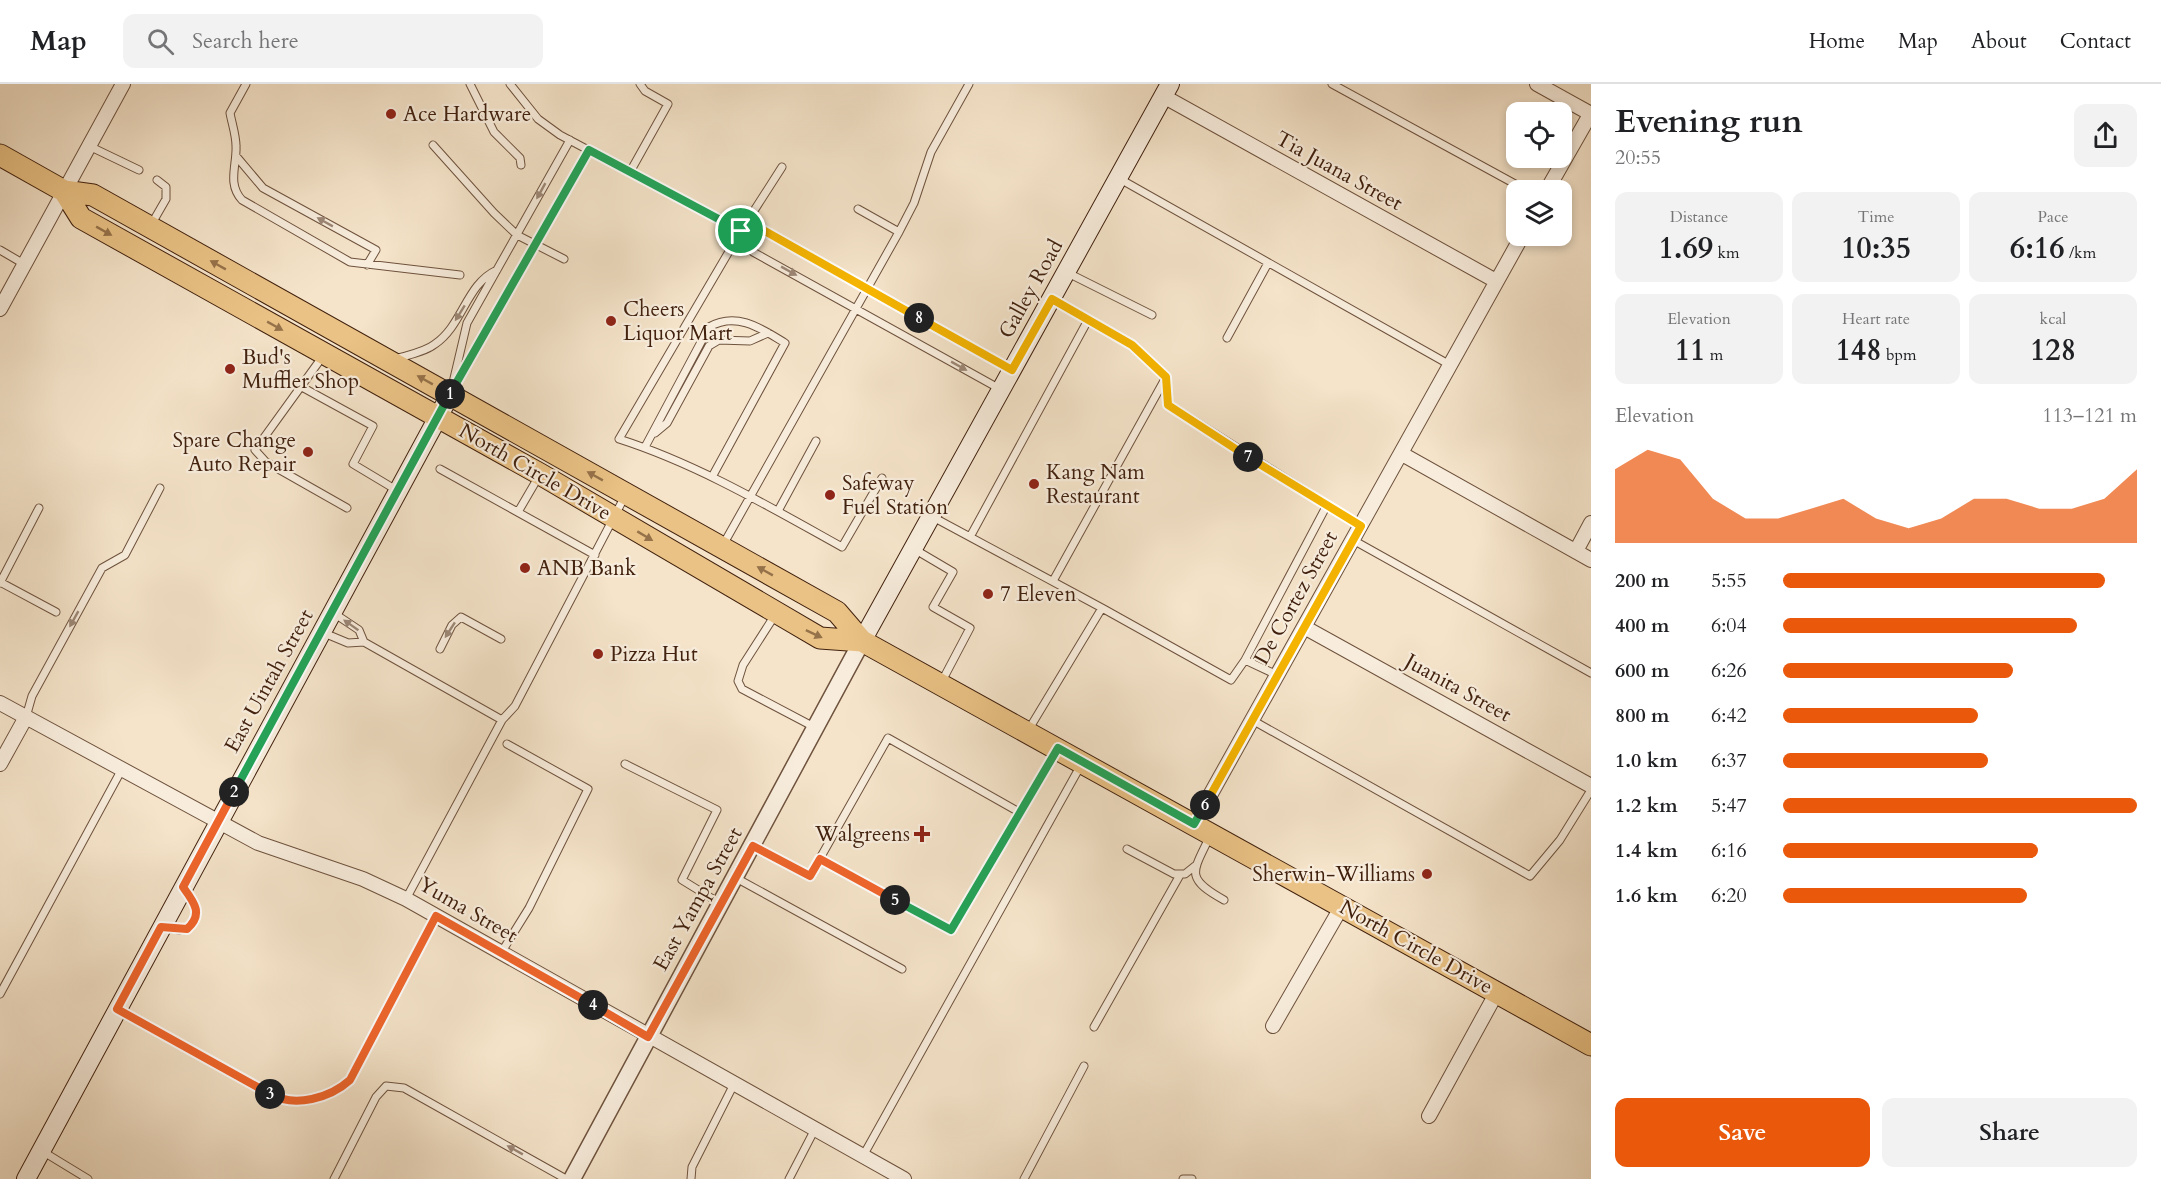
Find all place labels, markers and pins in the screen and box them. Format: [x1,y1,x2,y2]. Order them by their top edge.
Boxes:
place label: Ace Hardware [403,100,531,129]
marker: Ace Hardware [384,107,398,121]
pin [715,205,766,256]
place label: Cheers Liquor Mart [623,295,733,348]
pin: 8 [904,303,934,333]
marker: Cheers Liquor Mart [604,314,618,328]
place label: Bud's Muffler Shop [242,343,359,396]
marker: Bud's Muffler Shop [223,362,237,376]
pin: 1 [435,379,465,409]
place label: Spare Change Auto Repair [172,426,296,479]
pin: 7 [1233,442,1263,472]
marker: Spare Change Auto Repair [301,445,315,459]
place label: Kang Nam Restaurant [1046,458,1145,511]
place label: Safeway Fuel Station [842,469,948,522]
marker: Kang Nam Restaurant [1027,477,1041,491]
marker: Safeway Fuel Station [823,488,837,502]
place label: ANB Bank [537,554,637,583]
marker: ANB Bank [518,561,532,575]
place label: 7 Eleven [1000,580,1076,609]
marker: 7 Eleven [981,587,995,601]
place label: Pizza Hut [610,640,698,669]
marker: Pizza Hut [591,647,605,661]
pin: 2 [219,777,249,807]
pin: 6 [1190,790,1220,820]
place label: Walgreens [814,820,910,849]
marker: Walgreens [915,827,929,841]
place label: Sherwin-Williams [1252,860,1415,889]
marker: Sherwin-Williams [1420,867,1434,881]
pin: 5 [880,885,910,915]
pin: 4 [578,990,608,1020]
pin: 3 [255,1079,285,1109]

